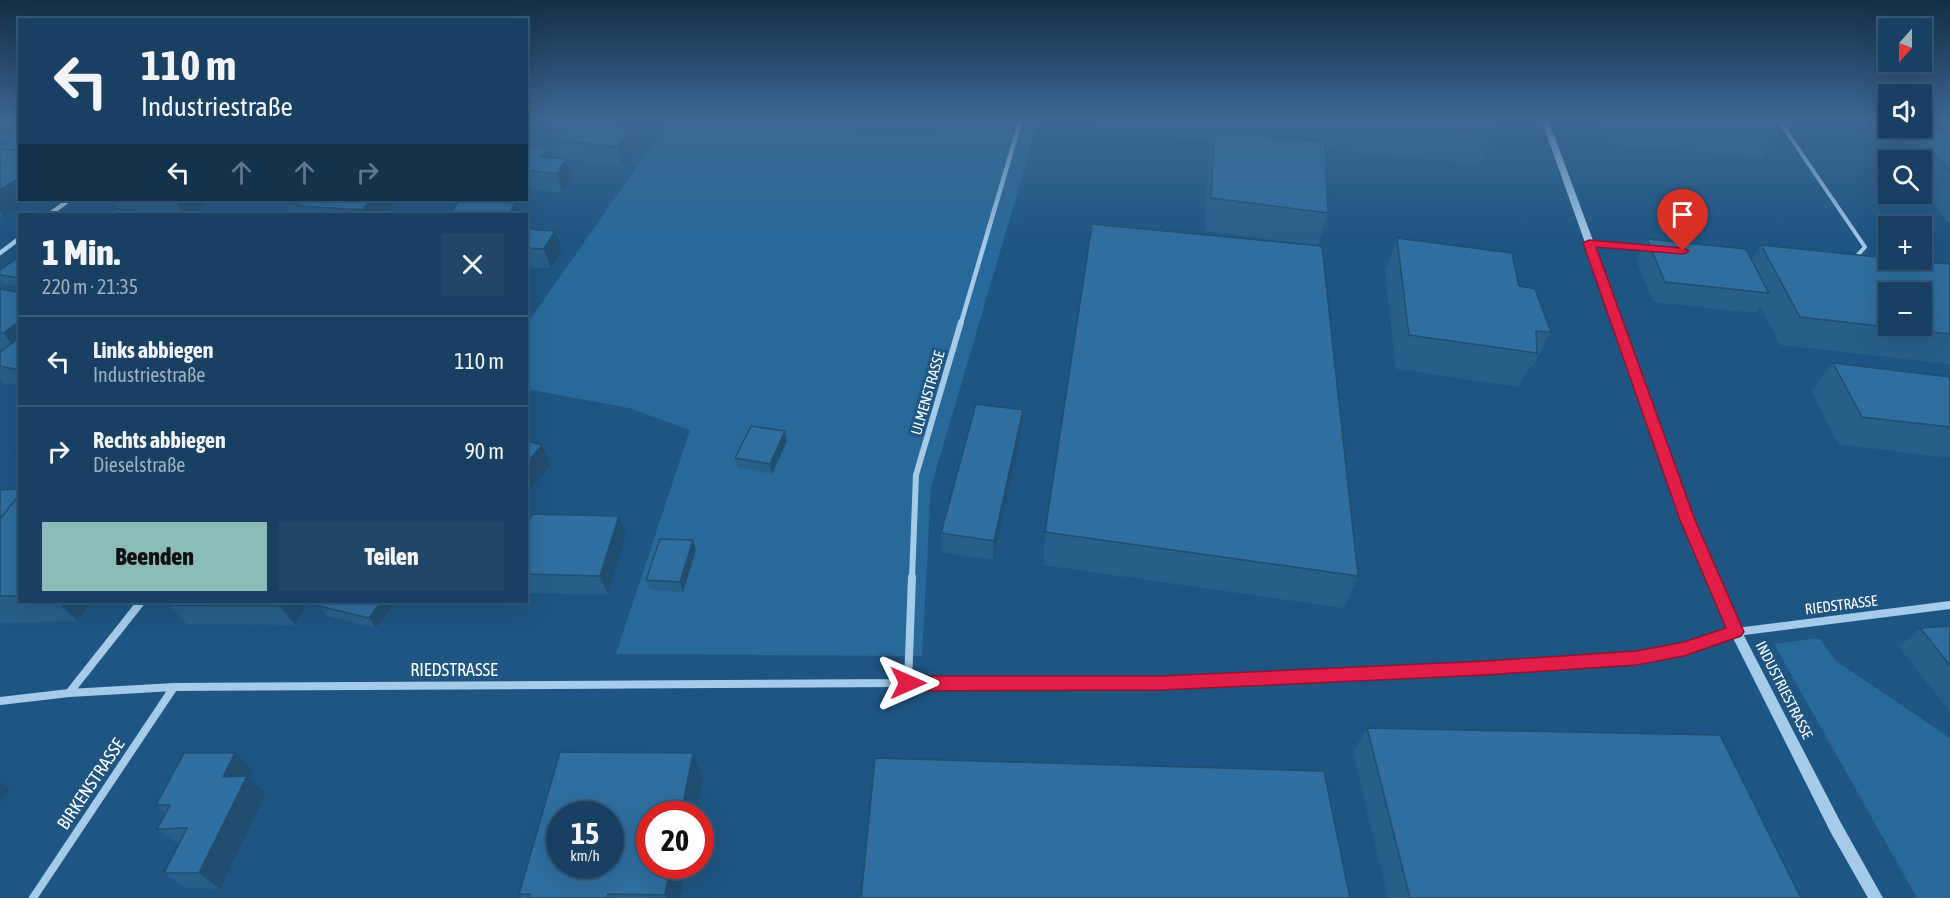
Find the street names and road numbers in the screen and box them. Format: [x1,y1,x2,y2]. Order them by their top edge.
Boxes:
street label: ULMENSTRASSE [907,348,948,437]
street label: RIEDSTRASSE [1804,592,1879,617]
street label: INDUSTRIESTRASSE [1753,638,1817,742]
street label: RIEDSTRASSE [410,659,498,680]
street label: BIRKENSTRASSE [52,734,129,833]

